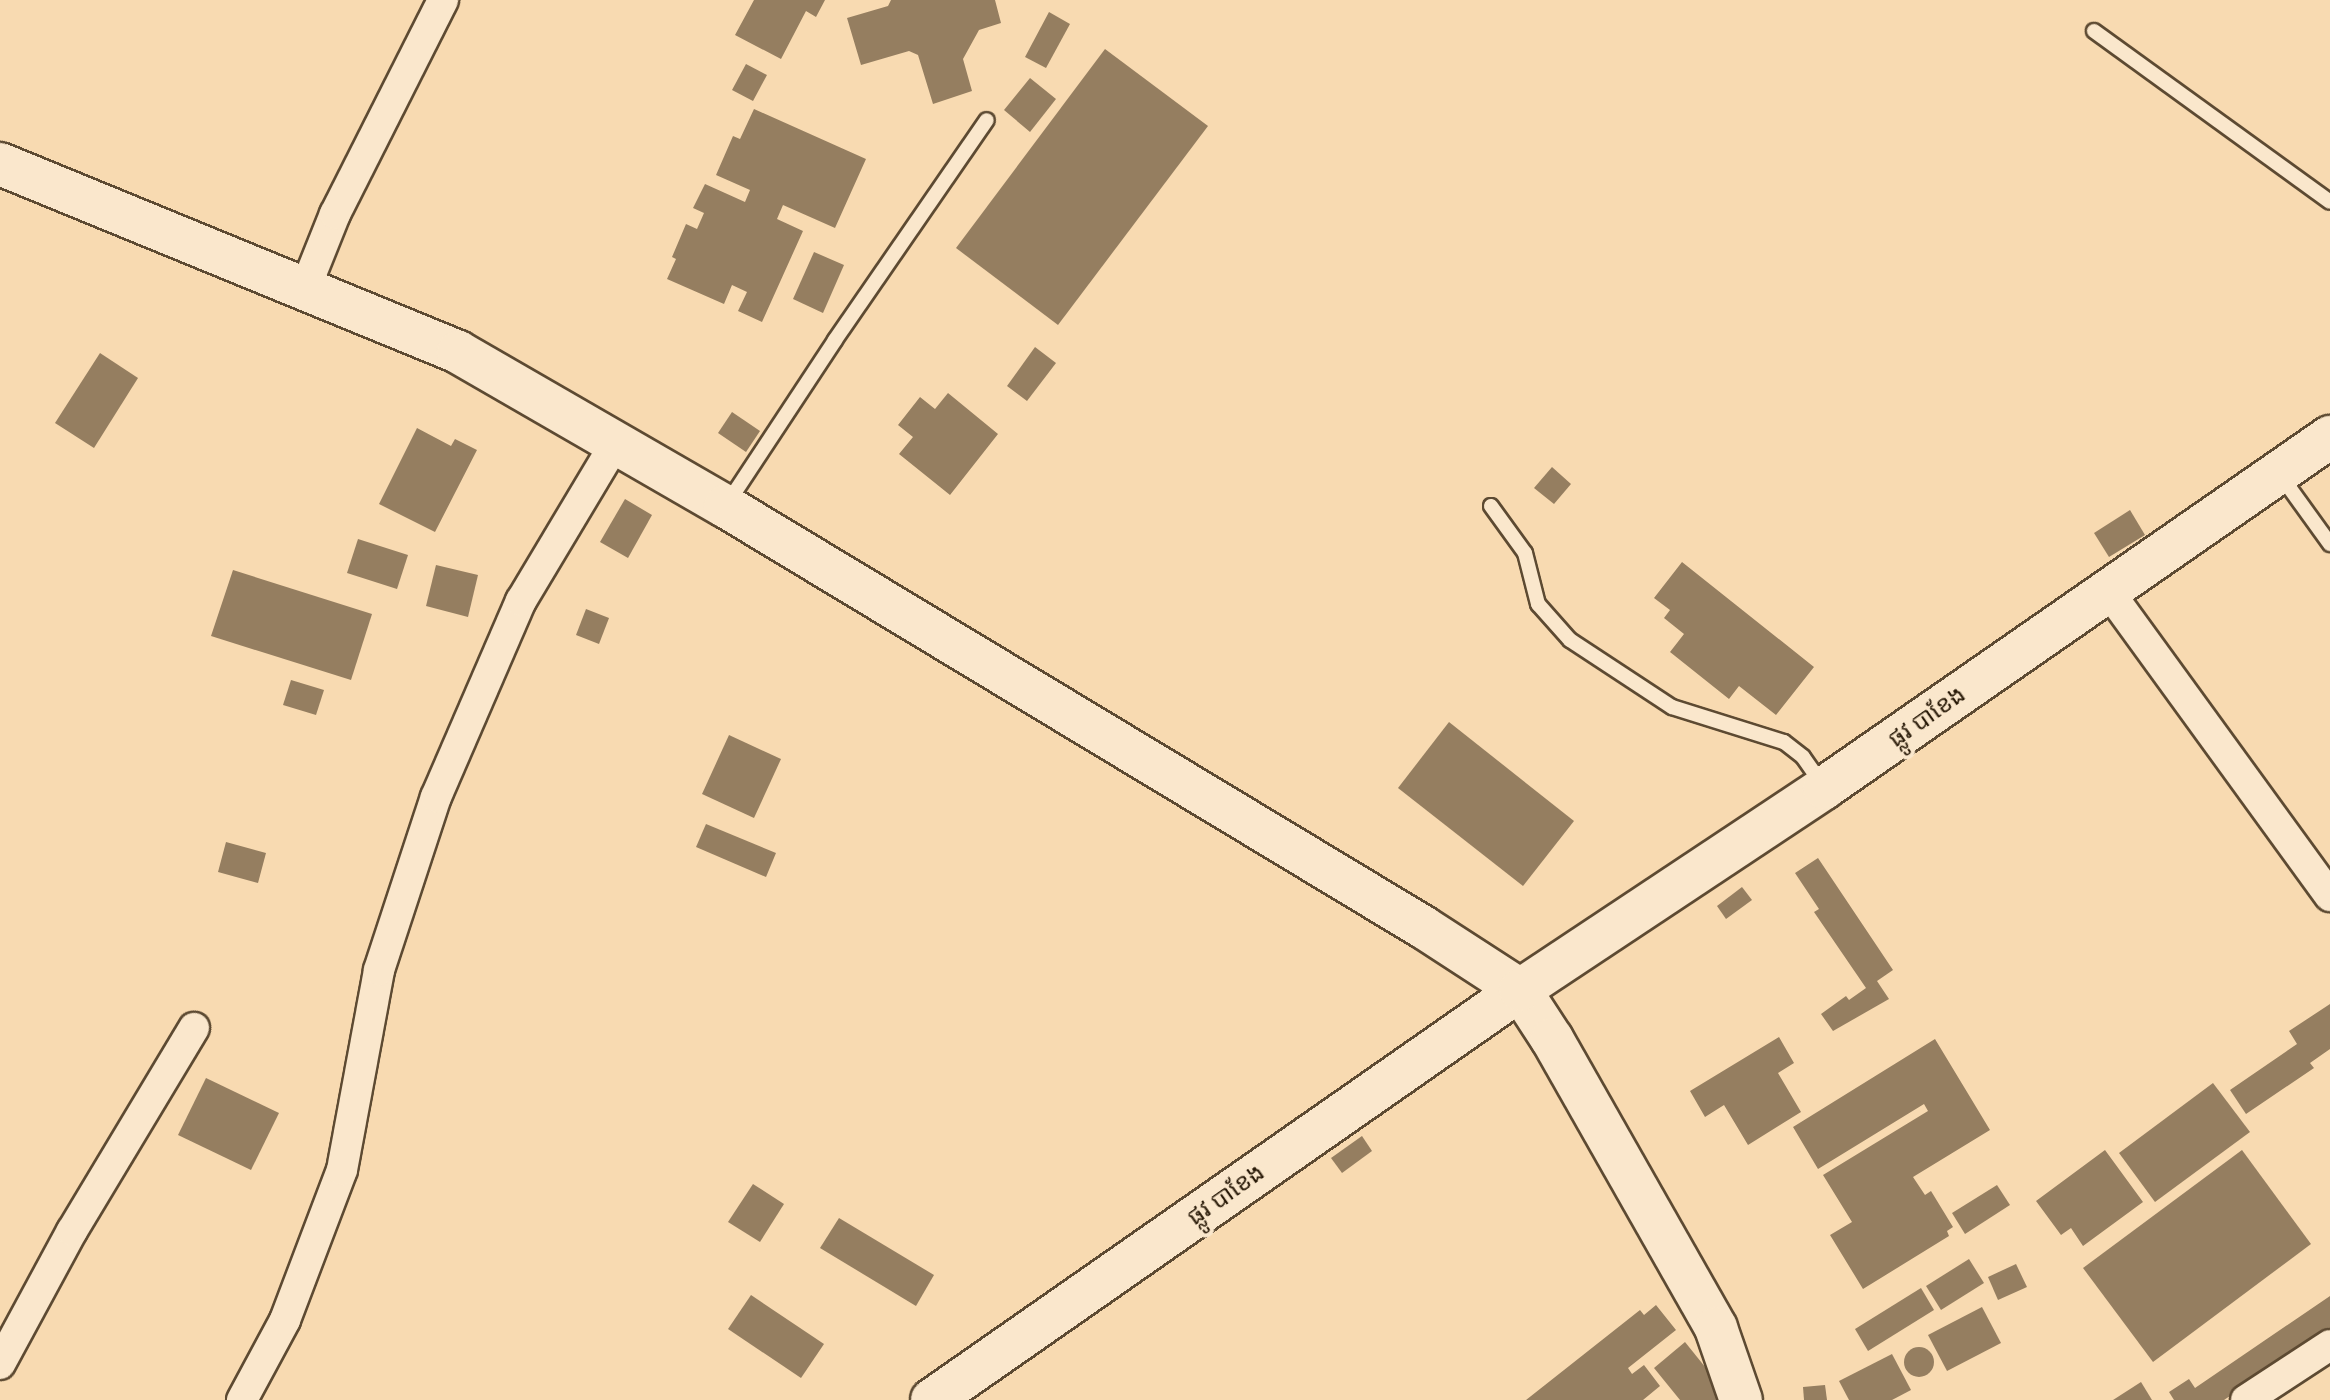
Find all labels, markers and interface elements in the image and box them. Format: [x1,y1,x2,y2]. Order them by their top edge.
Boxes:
street label: ផ្លូវ បាខែង [1883,680,1971,754]
street label: ផ្លូវ បាខែង [1182,1158,1270,1232]

